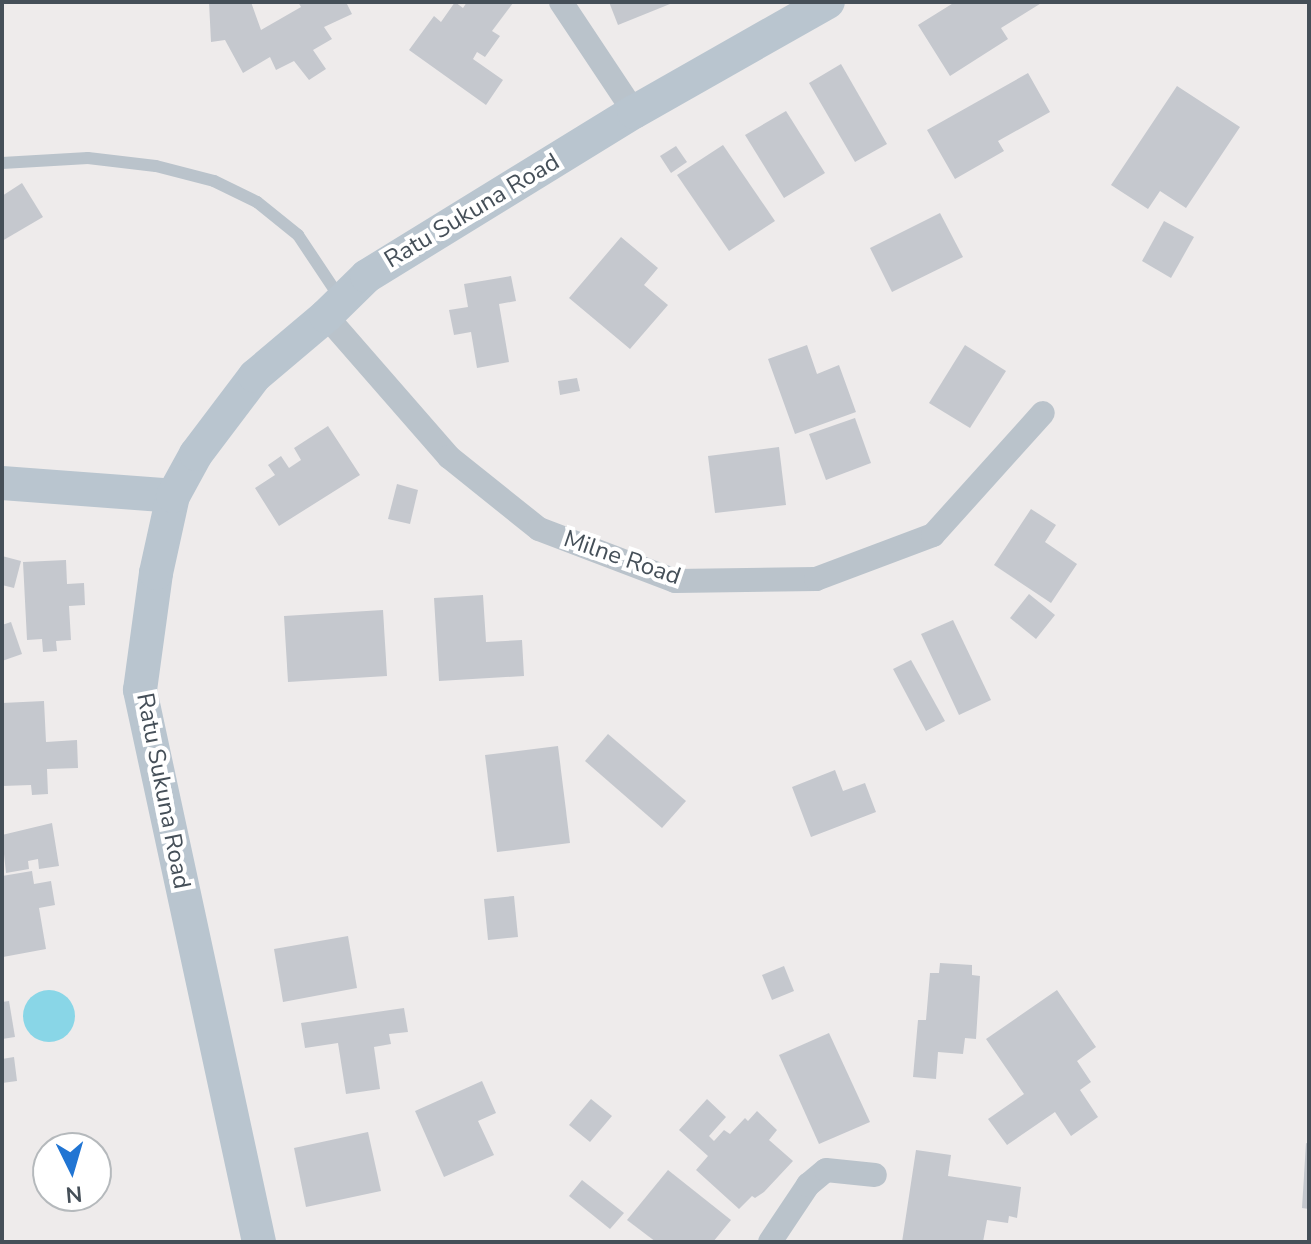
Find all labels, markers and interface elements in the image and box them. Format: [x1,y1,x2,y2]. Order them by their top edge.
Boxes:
street label: Ratu Sukuna Road [379,147,565,275]
street label: Milne Road [560,525,684,591]
street label: Ratu Sukuna Road [130,691,196,891]
north arrow [32,1132,112,1212]
text: N [64,1178,83,1210]

